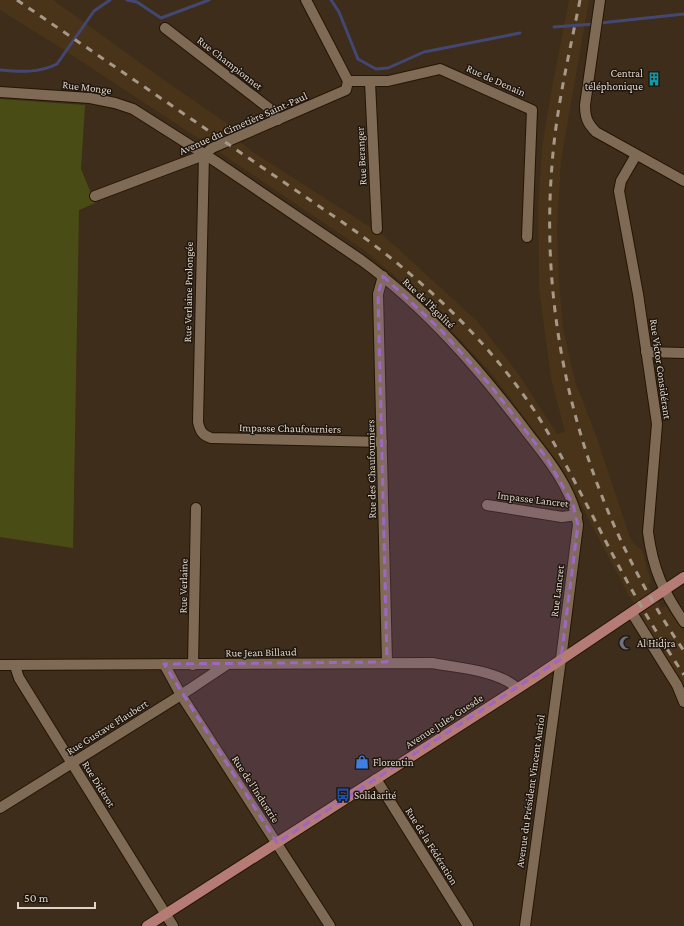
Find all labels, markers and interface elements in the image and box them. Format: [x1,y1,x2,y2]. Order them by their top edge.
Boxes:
street label: Rue Championnet [194,34,265,93]
street label: Rue de Denain [465,62,527,98]
place label: Central téléphonique [585,67,643,93]
building icon: Central téléphonique [646,71,662,87]
street label: Rue Monge [62,78,112,97]
street label: Avenue du Cimetière Saint-Paul [177,89,309,157]
street label: Rue Beranger [353,126,370,185]
street label: Rue Verlaine Prolongée [181,241,196,342]
street label: Rue de l'Égalité [400,275,457,331]
street label: Rue Victor Considérant [648,318,674,420]
street label: Rue des Chaufourniers [364,419,378,519]
street label: Impasse Chaufourniers [239,421,341,436]
street label: Impasse Lancret [497,489,570,510]
street label: Rue Verlaine [177,558,189,613]
street label: Rue Lancret [548,564,566,617]
mosque icon: Al Hidjra [618,635,634,651]
place label: Al Hidjra [637,637,676,650]
street label: Rue Jean Billaud [225,645,297,660]
street label: Avenue Jules Guesde [403,691,486,751]
street label: Rue Gustave Flaubert [64,697,150,757]
street label: Avenue du Président Vincent Auriol [513,714,547,868]
street label: Rue de l'Industrie [230,753,282,825]
shop icon: Florentin [354,754,370,770]
place label: Florentin [373,756,414,768]
street label: Rue Diderot [80,759,118,810]
bus stop icon: Solidarité [335,787,351,803]
place label: Solidarité [354,789,397,801]
street label: Rue de la Fédération [403,805,461,887]
scale bar [18,884,95,910]
text: 50 m [24,891,49,905]

